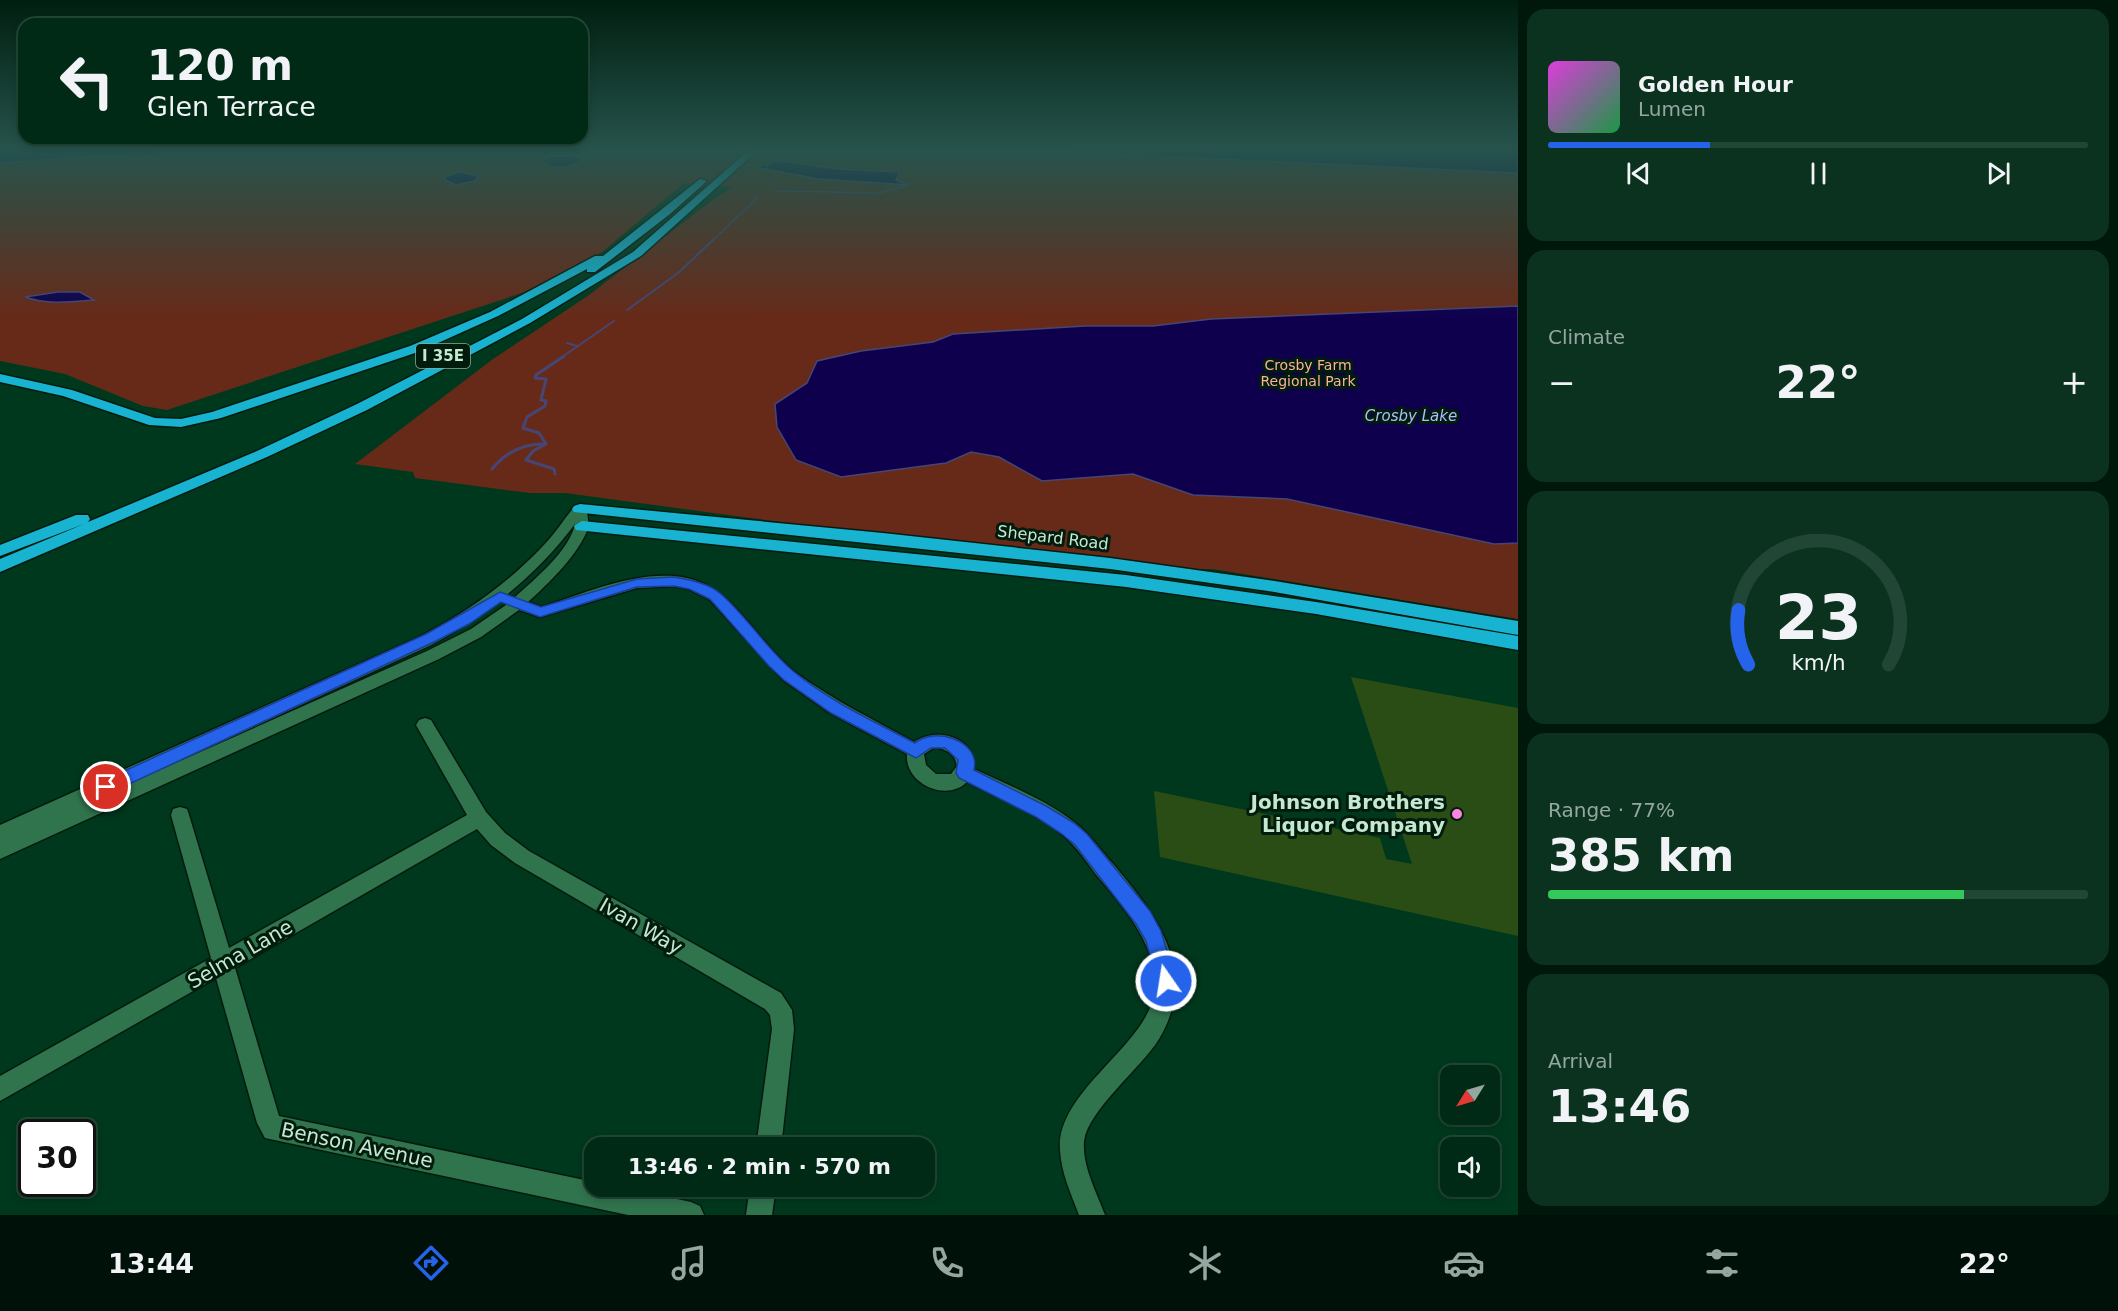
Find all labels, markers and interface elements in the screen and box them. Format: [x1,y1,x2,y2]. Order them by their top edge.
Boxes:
text: 120 m [147,41,293,90]
icon: left [48,42,126,120]
text: Golden Hour [1638,72,1793,97]
text: Glen Terrace [147,91,316,122]
text: Lumen [1638,97,1706,121]
icon: previous [1622,157,1655,190]
icon: pause [1802,157,1835,190]
icon: next [1982,157,2015,190]
text: Climate [1548,325,1625,349]
road number: I 35E [416,344,470,368]
text: 22° [1775,356,1861,409]
park label: Crosby Farm Regional Park [1260,357,1356,389]
text: − [1548,363,1576,402]
text: + [2060,363,2088,402]
water label: Crosby Lake [1365,407,1457,425]
street label: Shepard Road [996,521,1110,554]
text: 23 [1775,581,1861,654]
text: km/h [1791,650,1845,675]
pin [80,761,131,812]
icon: arrive [89,770,122,803]
place label: Johnson Brothers Liquor Company [1249,790,1445,837]
text: Range · 77% [1548,798,1675,822]
marker: Johnson Brothers Liquor Company [1450,807,1464,821]
text: 385 km [1548,829,1734,882]
street label: Ivan Way [595,893,687,959]
street label: Selma Lane [183,914,297,994]
position arrow [1134,949,1198,1013]
text: Arrival [1548,1049,1613,1073]
north arrow [1440,1065,1500,1125]
map controls [1440,1065,1500,1197]
text: 13:46 [1548,1080,1691,1133]
street label: Benson Avenue [279,1117,435,1173]
speed limit sign: 30 [18,1119,96,1197]
button: sound [1440,1137,1500,1197]
text: 13:46 · 2 min · 570 m [628,1154,891,1179]
icon: directions [410,1242,452,1284]
icon: music [668,1242,710,1284]
icon: phone [926,1242,968,1284]
icon: climate [1184,1242,1226,1284]
icon: car [1443,1242,1485,1284]
icon: filters [1701,1242,1743,1284]
text: 13:44 [108,1248,194,1279]
text: 22° [1959,1248,2010,1279]

